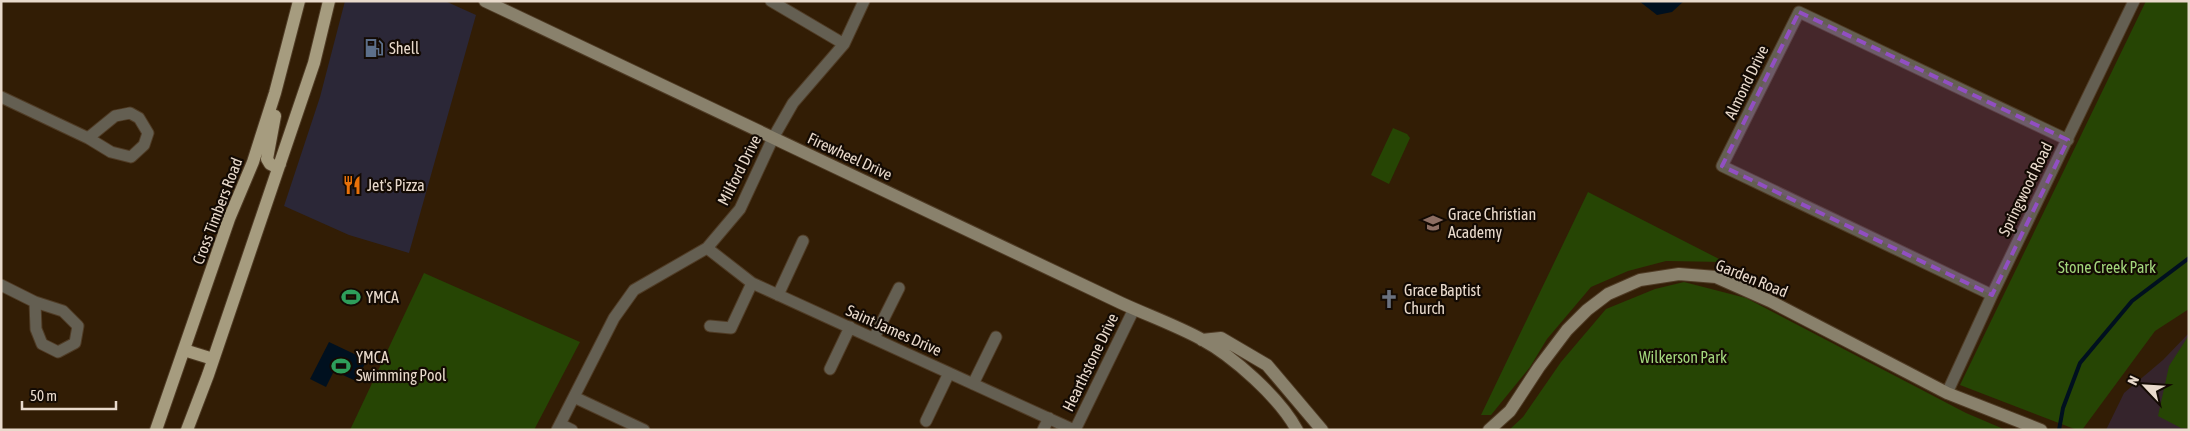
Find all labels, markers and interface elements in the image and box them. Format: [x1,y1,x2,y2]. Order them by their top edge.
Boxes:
fuel station icon: Shell [363,37,385,59]
place label: Shell [389,39,420,57]
street label: Almond Drive [1720,42,1772,122]
street label: Firewheel Drive [805,129,895,183]
street label: Milford Drive [714,132,764,208]
street label: Springwood Road [1995,139,2056,239]
street label: Cross Timbers Road [188,155,246,267]
restaurant icon: Jet's Pizza [341,174,363,196]
place label: Jet's Pizza [367,176,425,194]
place label: Grace Christian Academy [1448,205,1536,242]
school or university icon: Grace Christian Academy [1422,212,1444,234]
street label: Garden Road [1713,255,1791,301]
park label: Stone Creek Park [2058,258,2156,276]
place label: Grace Baptist Church [1404,281,1481,317]
sports icon: YMCA [340,286,362,308]
place label: YMCA [366,288,399,306]
church icon: Grace Baptist Church [1378,288,1400,310]
street label: Saint James Drive [843,301,945,359]
street label: Hearthstone Drive [1058,310,1122,414]
place label: YMCA Swimming Pool [356,348,447,385]
park label: Wilkerson Park [1639,348,1727,366]
sports icon: YMCA Swimming Pool [330,355,352,377]
north arrow [2120,361,2170,411]
text: N [2124,373,2142,388]
scale bar [22,378,116,410]
text: 50 m [30,387,57,404]

